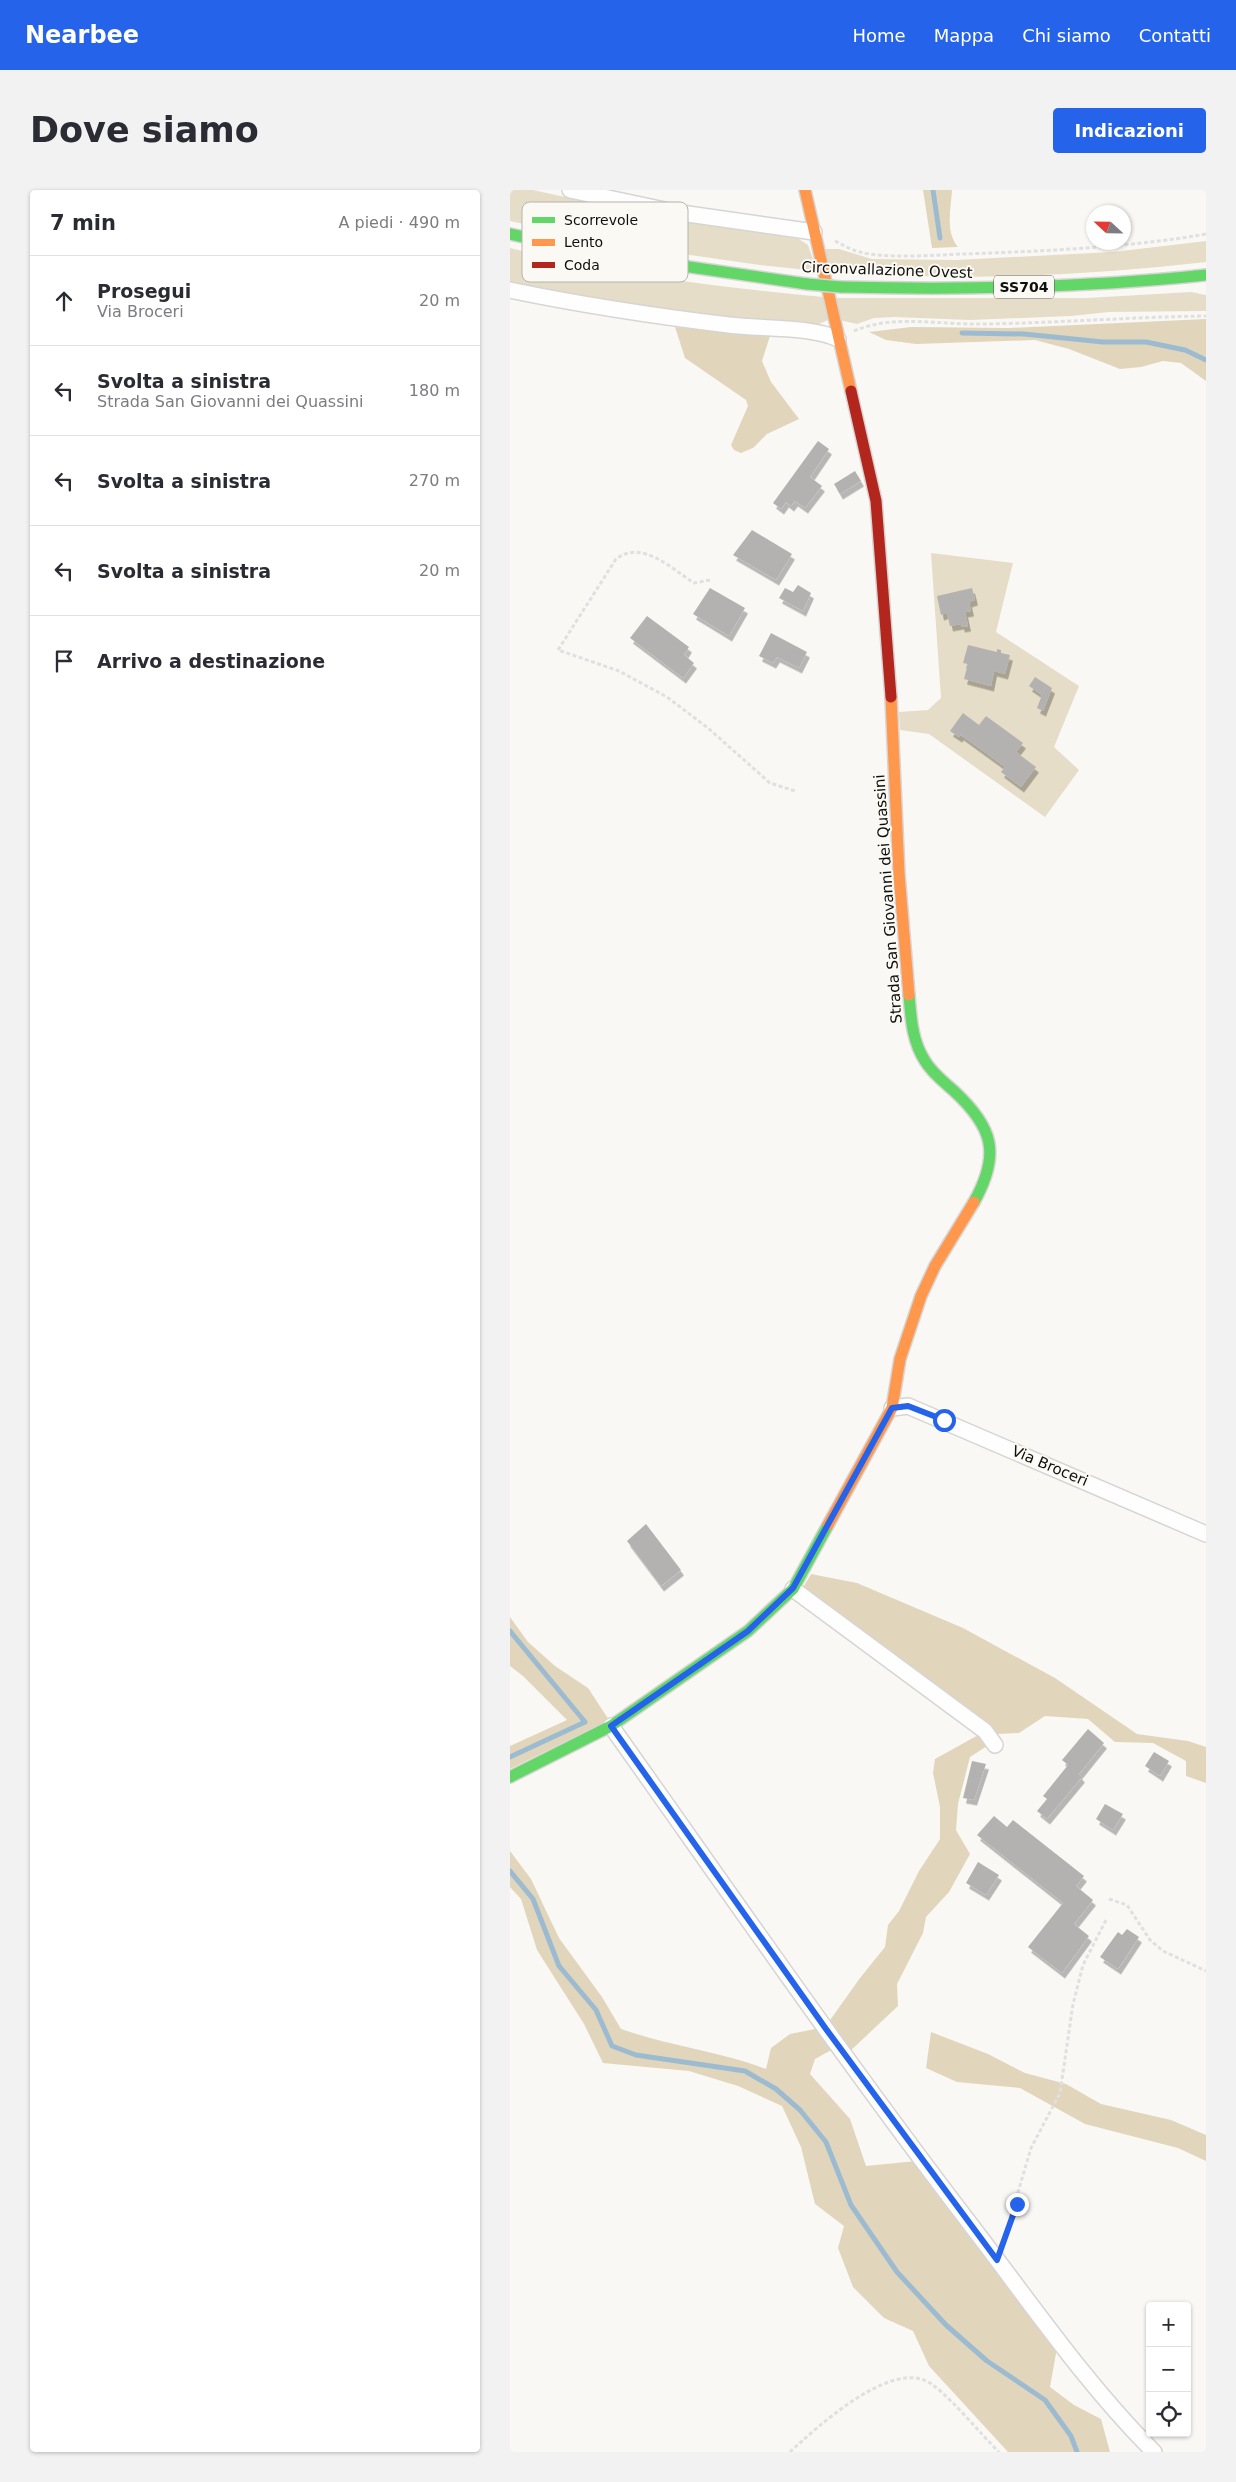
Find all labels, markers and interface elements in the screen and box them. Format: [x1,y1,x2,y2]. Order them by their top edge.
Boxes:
text: Nearbee [25,21,139,49]
text: Home [853,25,906,46]
text: Mappa [934,25,994,46]
text: Chi siamo [1022,25,1111,46]
text: Contatti [1139,25,1211,46]
button: Indicazioni [1053,108,1206,153]
text: Dove siamo [30,110,259,150]
legend [522,202,688,282]
north arrow [1086,205,1131,250]
text: 7 min [50,211,116,235]
text: Scorrevole [564,212,638,228]
text: A piedi · 490 m [338,213,460,232]
text: Lento [564,234,603,250]
text: Coda [564,257,600,273]
street label: Circonvallazione Ovest [801,258,973,282]
road number: SS704 [994,275,1054,298]
text: Prosegui [97,280,191,302]
icon: ahead [50,287,78,315]
text: 20 m [419,291,460,310]
text: Via Broceri [97,302,184,321]
text: Svolta a sinistra [97,370,271,392]
icon: left [50,377,78,405]
text: 180 m [409,381,460,400]
text: Strada San Giovanni dei Quassini [97,392,364,411]
icon: left [50,467,78,495]
text: Svolta a sinistra [97,470,271,492]
text: 270 m [409,471,460,490]
icon: left [50,557,78,585]
text: Svolta a sinistra [97,560,271,582]
text: 20 m [419,561,460,580]
icon: arrive [50,647,78,675]
text: Arrivo a destinazione [97,650,325,672]
street label: Strada San Giovanni dei Quassini [870,774,906,1024]
route start [933,1409,956,1432]
street label: Via Broceri [1009,1442,1091,1490]
route end [1006,2193,1029,2216]
map controls [1146,2302,1191,2437]
button: + [1146,2302,1191,2347]
button: − [1146,2347,1191,2392]
button: locate [1146,2392,1191,2437]

